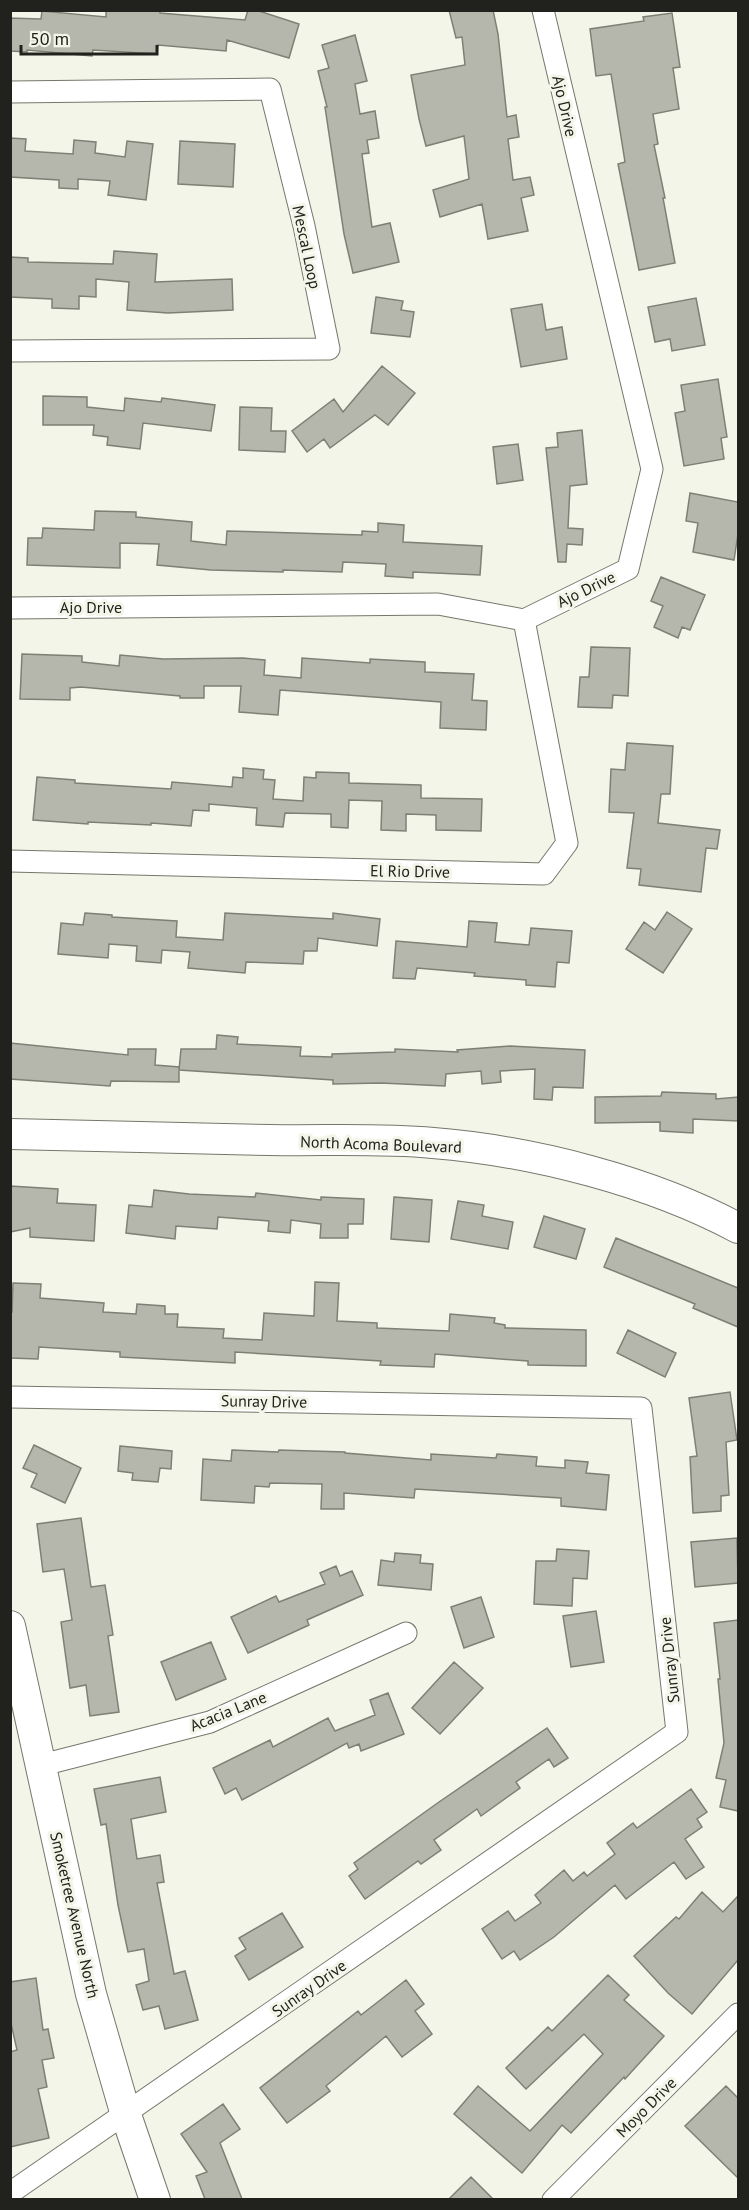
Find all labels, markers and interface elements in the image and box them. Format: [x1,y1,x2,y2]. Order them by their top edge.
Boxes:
scale bar [21,18,158,56]
text: 50 m [30,27,69,50]
street label: Ajo Drive [548,73,582,139]
street label: Mescal Loop [288,203,326,291]
street label: Ajo Drive [554,566,618,612]
street label: Ajo Drive [60,597,122,617]
street label: El Rio Drive [370,860,450,882]
street label: North Acoma Boulevard [300,1131,462,1157]
street label: Sunray Drive [221,1390,307,1412]
street label: Sunray Drive [655,1616,683,1704]
street label: Acacia Lane [187,1687,269,1735]
street label: Smoketree Avenue North [46,1830,104,2000]
street label: Sunray Drive [268,1955,350,2021]
street label: Moyo Drive [612,2073,680,2141]

